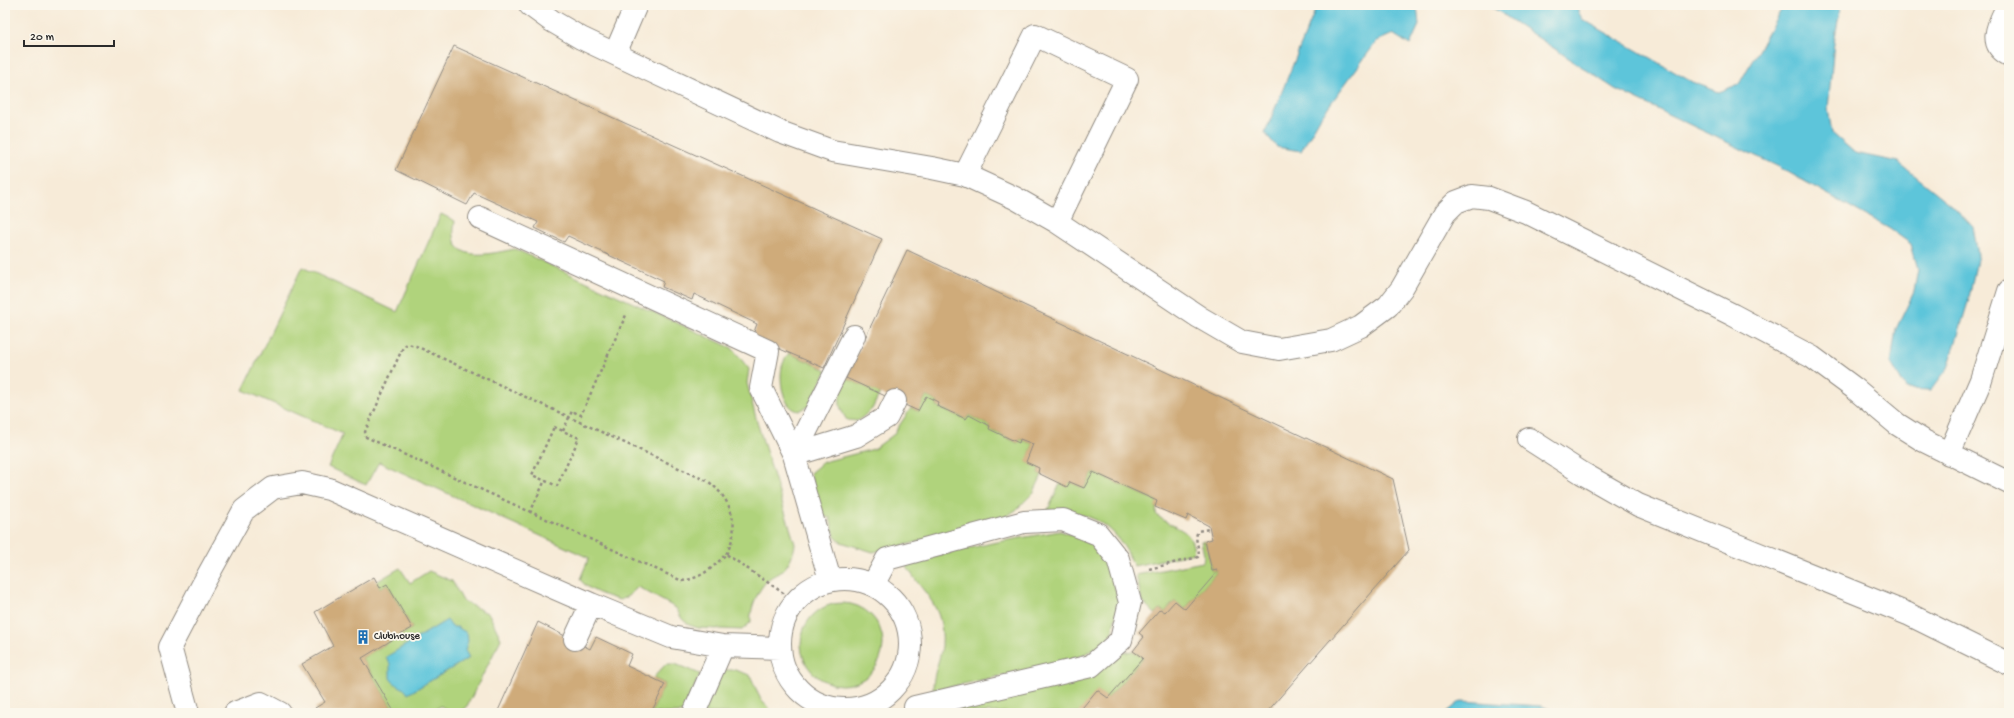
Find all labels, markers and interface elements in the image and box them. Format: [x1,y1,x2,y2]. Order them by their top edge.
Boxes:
scale bar [24,22,114,48]
text: 20 m [30,31,55,45]
building icon: Clubhouse [355,629,371,645]
place label: Clubhouse [374,631,420,643]

